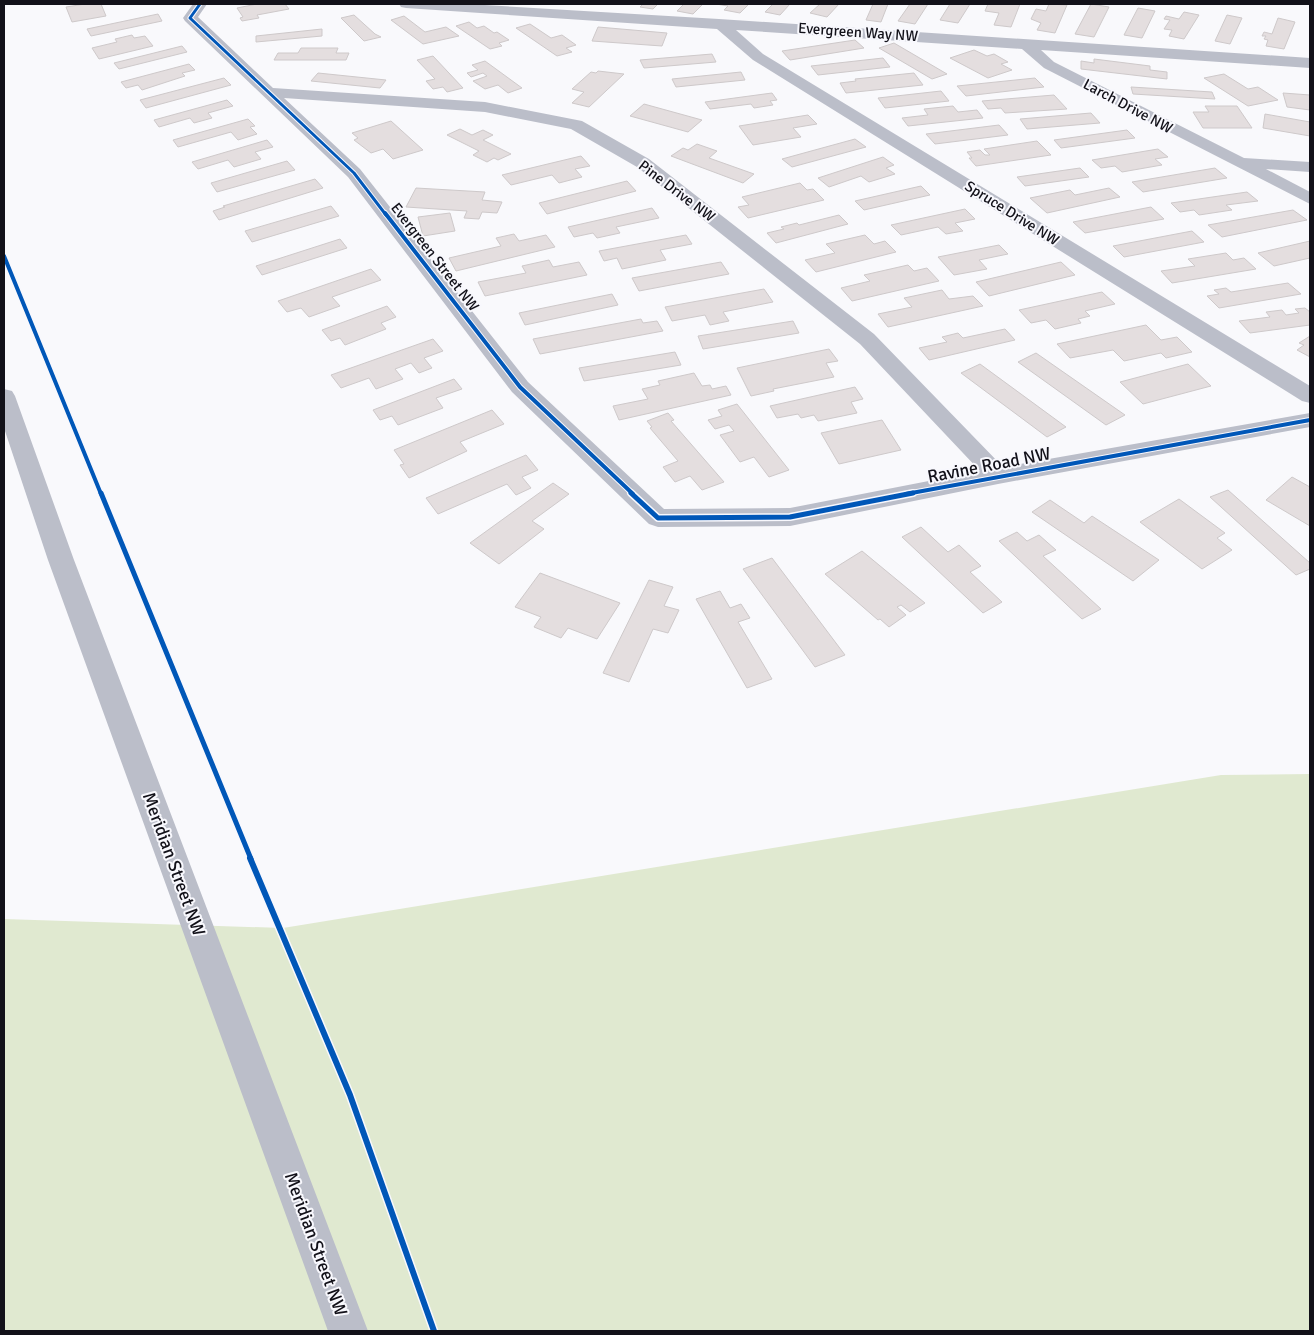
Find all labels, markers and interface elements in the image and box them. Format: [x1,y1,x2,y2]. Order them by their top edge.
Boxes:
street label: Evergreen Way NW [797,19,919,45]
street label: Larch Drive NW [1080,75,1176,137]
street label: Pine Drive NW [635,156,719,226]
street label: Spruce Drive NW [962,177,1063,249]
street label: Evergreen Street NW [387,199,483,315]
street label: Ravine Road NW [925,442,1053,488]
street label: Meridian Street NW [138,789,210,939]
street label: Meridian Street NW [280,1169,352,1319]

